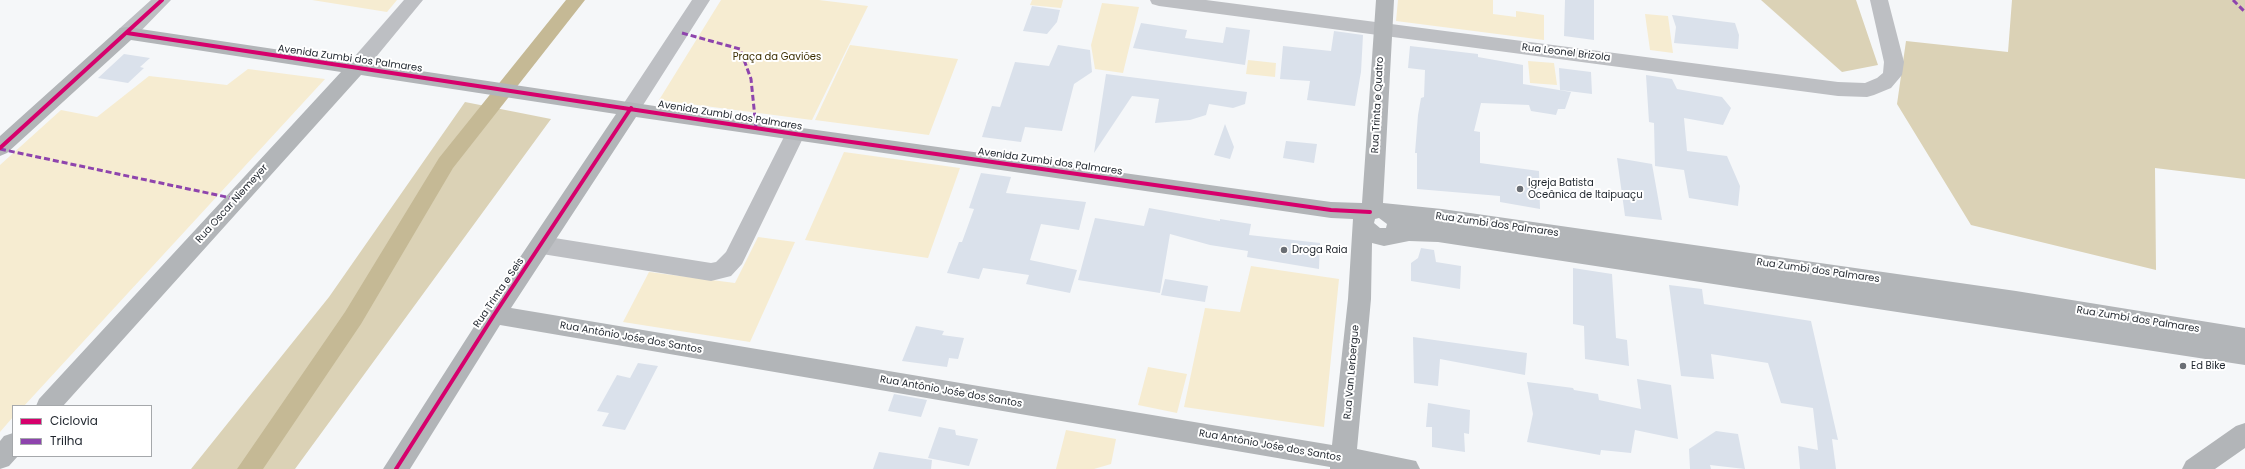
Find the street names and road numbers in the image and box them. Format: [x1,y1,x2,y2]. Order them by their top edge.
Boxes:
street label: Rua Leonel Brizola [1521,42,1611,64]
street label: Avenida Zumbi dos Palmares [277,43,423,75]
street label: Rua Trinta e Quatro [1369,56,1387,154]
street label: Avenida Zumbi dos Palmares [657,99,803,133]
street label: Avenida Zumbi dos Palmares [977,146,1123,178]
street label: Rua Oscar Niemeyer [193,162,271,246]
street label: Rua Zumbi dos Palmares [1435,210,1559,240]
street label: Rua Trinta e Seis [471,256,527,330]
street label: Rua Zumbi dos Palmares [1756,256,1880,286]
street label: Rua Zumbi dos Palmares [2076,304,2200,336]
street label: Rua Antônio Jośe dos Santos [559,320,703,356]
street label: Rua Van Lerbergue [1342,324,1362,420]
street label: Rua Antônio Jośe dos Santos [879,374,1023,410]
street label: Rua Antônio Jośe dos Santos [1198,428,1342,464]

